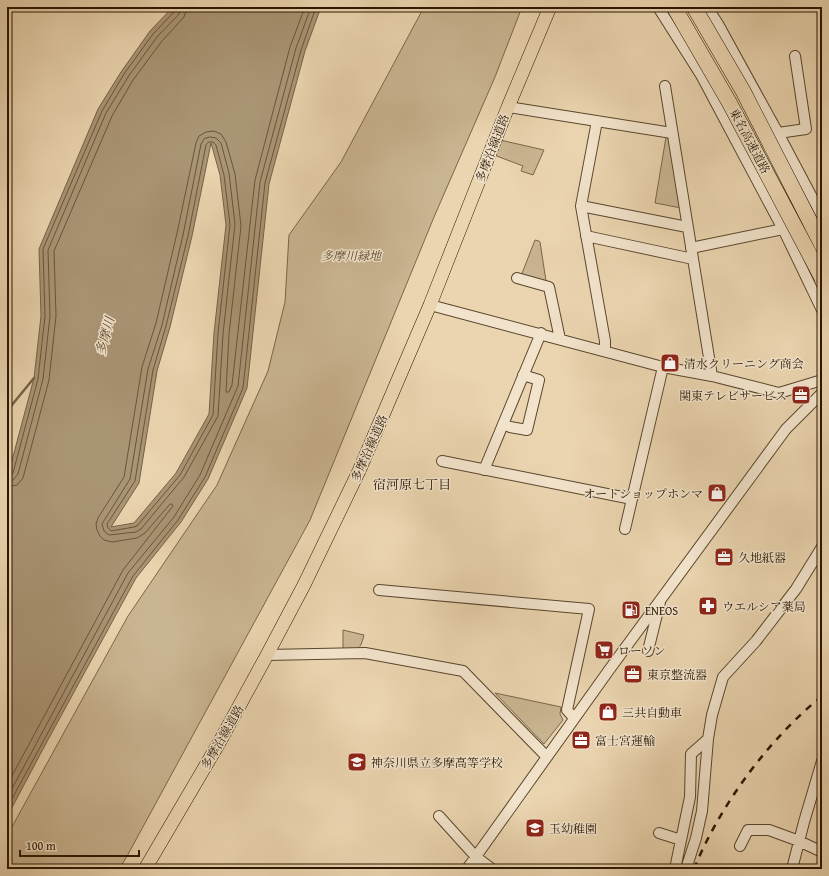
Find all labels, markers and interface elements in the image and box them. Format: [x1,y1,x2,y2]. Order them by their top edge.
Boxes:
street label: 東名高速道路 [726,105,774,177]
street label: 多摩沿線道路 [471,111,513,185]
park label: 多摩川緑地 [321,247,383,264]
water label: 多摩川 [91,313,120,357]
shop icon: 清水クリーニング商会 [659,352,681,374]
place label: 清水クリーニング商会 [684,355,804,372]
office icon: 関東テレビサービス [790,384,812,406]
place label: 関東テレビサービス [679,387,787,404]
street label: 多摩沿線道路 [347,412,391,484]
district label: 宿河原七丁目 [373,475,451,494]
shop icon: オートショップホンマ [706,482,728,504]
place label: オートショップホンマ [583,485,703,502]
office icon: 久地紙器 [713,546,735,568]
place label: 久地紙器 [738,549,786,566]
pharmacy icon: ウエルシア薬局 [697,595,719,617]
place label: ウエルシア薬局 [722,598,806,615]
fuel station icon: ENEOS [620,599,642,621]
place label: ENEOS [645,602,678,619]
supermarket icon: ローソン [593,639,615,661]
place label: ローソン [618,642,666,659]
office icon: 東京整流器 [622,663,644,685]
place label: 東京整流器 [647,666,707,683]
shop icon: 三共自動車 [597,701,619,723]
street label: 多摩沿線道路 [197,702,247,772]
place label: 三共自動車 [622,704,682,721]
office icon: 富士宮運輸 [570,729,592,751]
place label: 富士宮運輸 [595,732,655,749]
school or university icon: 神奈川県立多摩高等学校 [346,751,368,773]
place label: 神奈川県立多摩高等学校 [371,754,503,771]
school or university icon: 玉幼稚園 [524,817,546,839]
place label: 玉幼稚園 [549,820,597,837]
scale bar [20,832,139,858]
text: 100 m [26,837,56,854]

